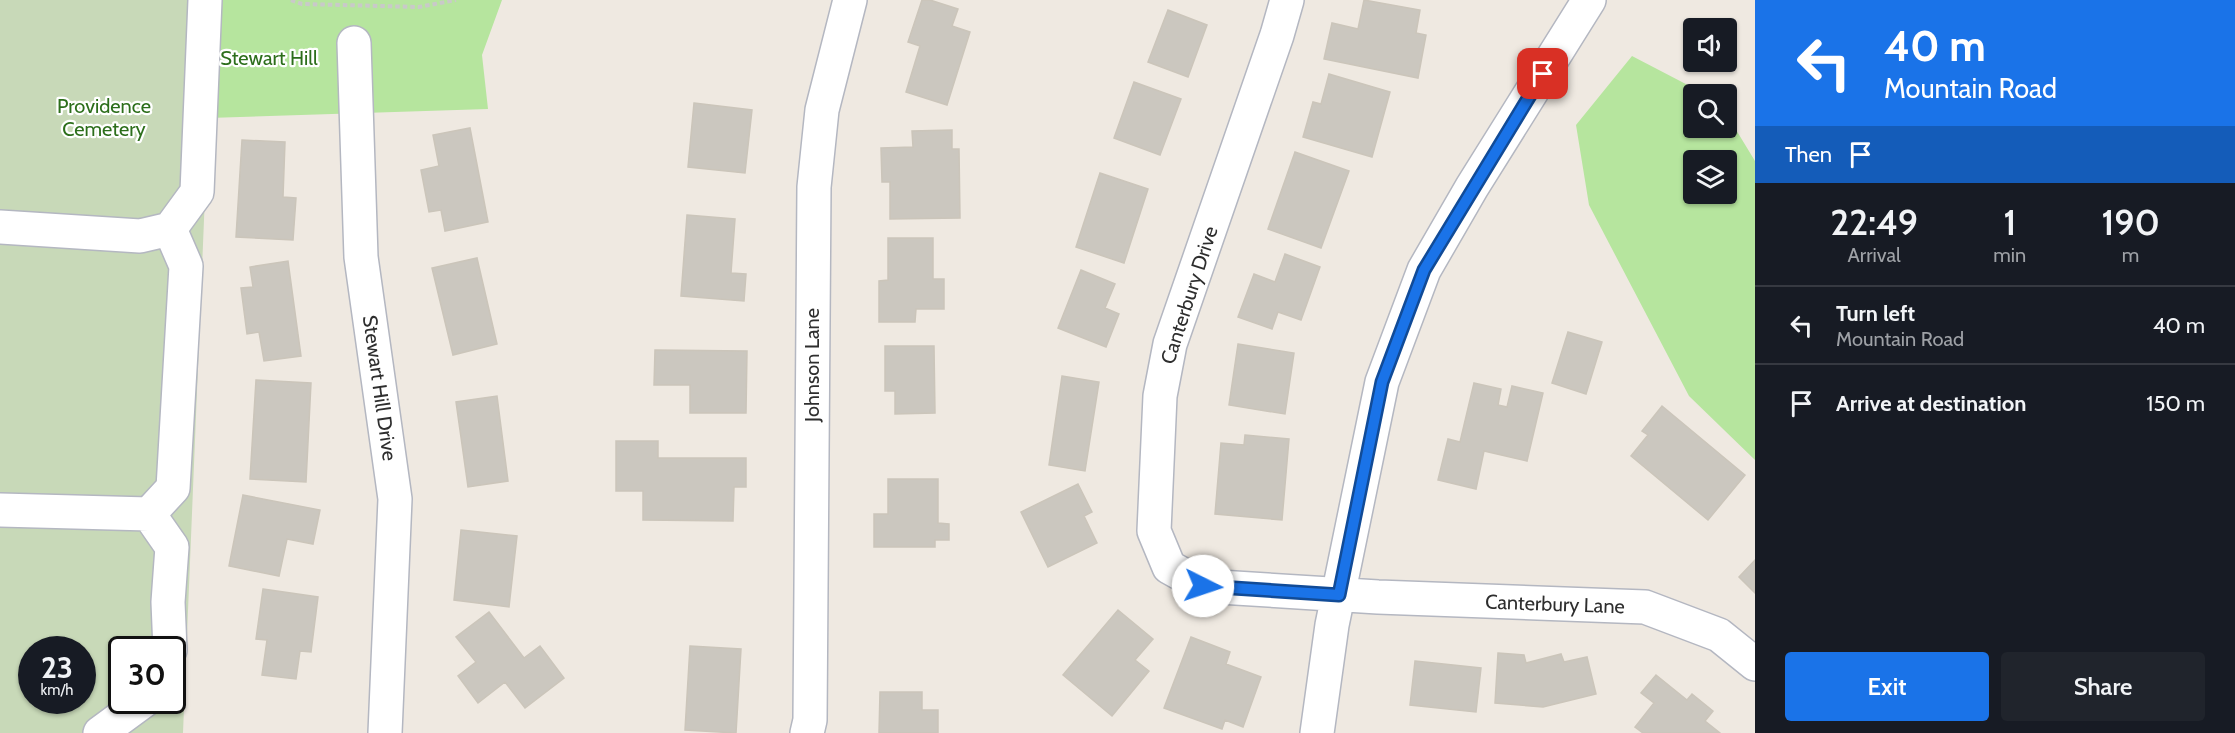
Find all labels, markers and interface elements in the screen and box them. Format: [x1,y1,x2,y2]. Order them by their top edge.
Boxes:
map controls [1683,18,1737,204]
button: sound [1683,18,1737,72]
text: 40 m [1884,20,1986,72]
icon: left [1785,24,1863,102]
park label: Stewart Hill [220,46,318,70]
pin [1517,48,1568,99]
icon: arrive [1526,57,1559,90]
text: Mountain Road [1884,72,2057,105]
button: search [1683,84,1737,138]
park label: Providence Cemetery [57,94,151,141]
icon: arrive [1844,138,1877,171]
text: Then [1785,141,1832,168]
button: layers [1683,150,1737,204]
text: 22:49 [1830,200,1918,244]
text: 1 [2003,200,2016,244]
text: 190 [2101,200,2160,244]
street label: Canterbury Drive [1155,223,1223,367]
text: Arrival [1848,243,1901,267]
text: min [1993,243,2026,267]
text: m [2122,243,2139,267]
text: Turn left [1836,300,1915,327]
street label: Johnson Lane [800,308,824,423]
icon: left [1785,309,1818,342]
text: 40 m [2153,312,2205,339]
street label: Stewart Hill Drive [358,314,402,462]
text: Mountain Road [1836,327,1964,351]
icon: arrive [1785,387,1818,420]
text: Arrive at destination [1836,390,2026,417]
text: 150 m [2146,390,2205,417]
position arrow [1171,554,1235,618]
street label: Canterbury Lane [1485,590,1625,618]
speed limit sign: 30 [108,636,186,714]
text: 23 [41,649,73,686]
button: Exit [1785,652,1989,721]
button: Share [2001,652,2205,721]
text: km/h [41,681,73,699]

